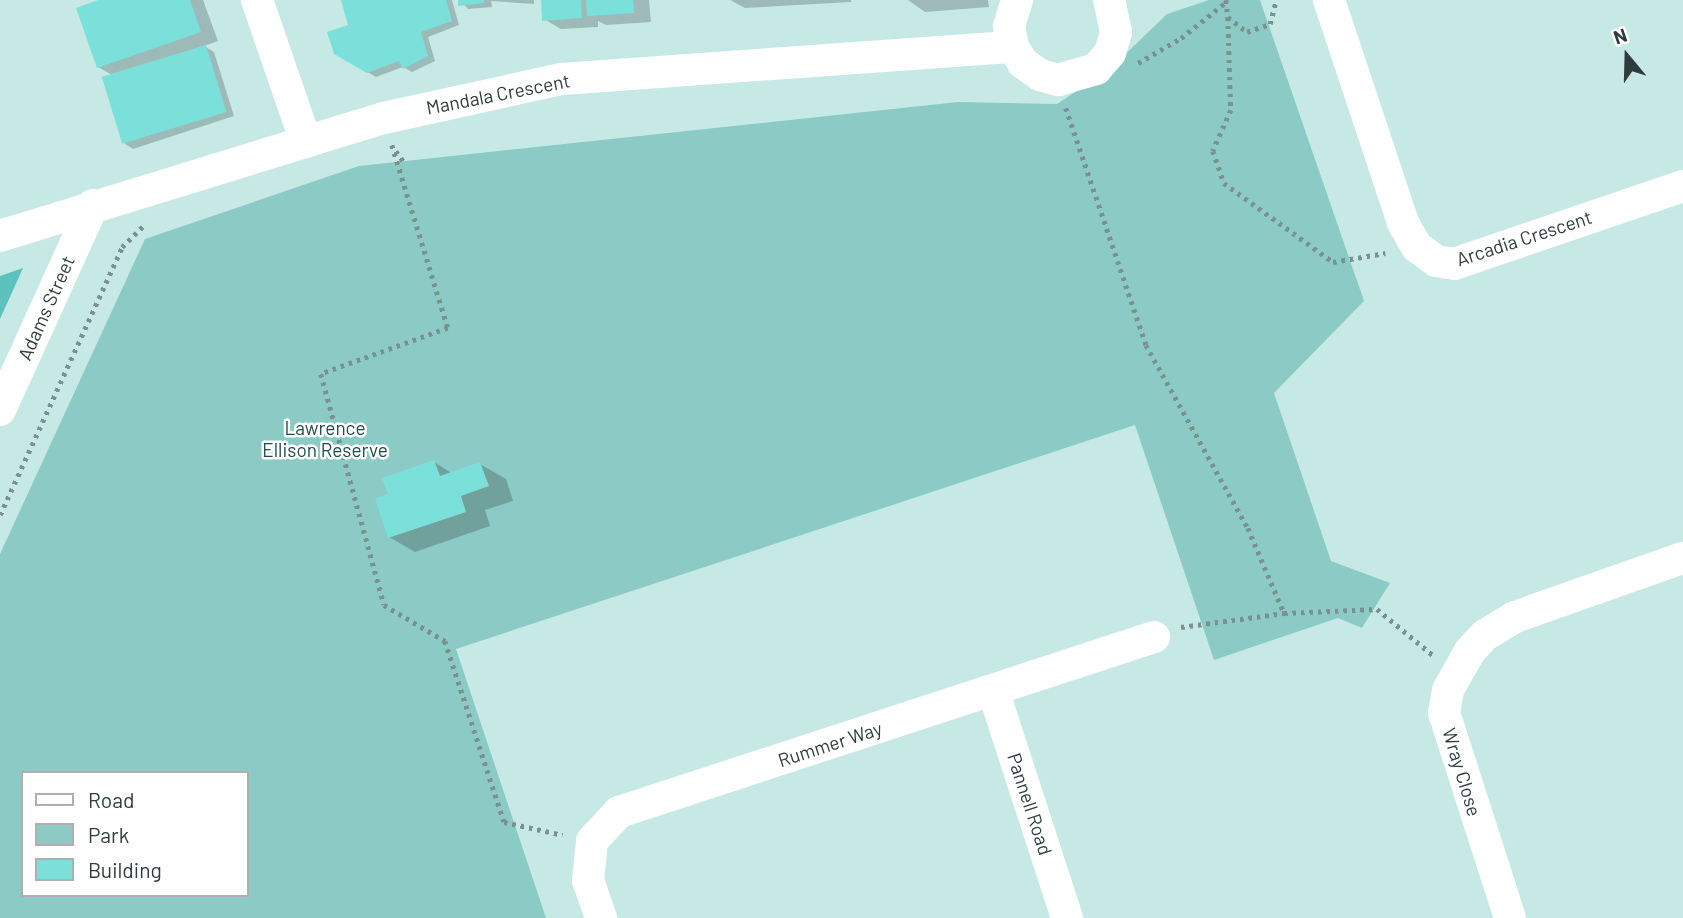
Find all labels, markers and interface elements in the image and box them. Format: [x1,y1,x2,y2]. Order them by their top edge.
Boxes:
north arrow [1592,21,1662,91]
text: N [1610,23,1630,49]
street label: Mandala Crescent [424,69,572,119]
street label: Arcadia Crescent [1453,205,1595,271]
street label: Adams Street [13,252,79,364]
park label: Lawrence Ellison Reserve [262,417,388,461]
street label: Rummer Way [775,716,885,772]
street label: Wray Close [1438,725,1486,819]
street label: Pannell Road [1003,750,1057,858]
legend [21,771,248,897]
text: Road [88,787,134,812]
text: Park [88,822,129,847]
text: Building [88,857,162,882]

